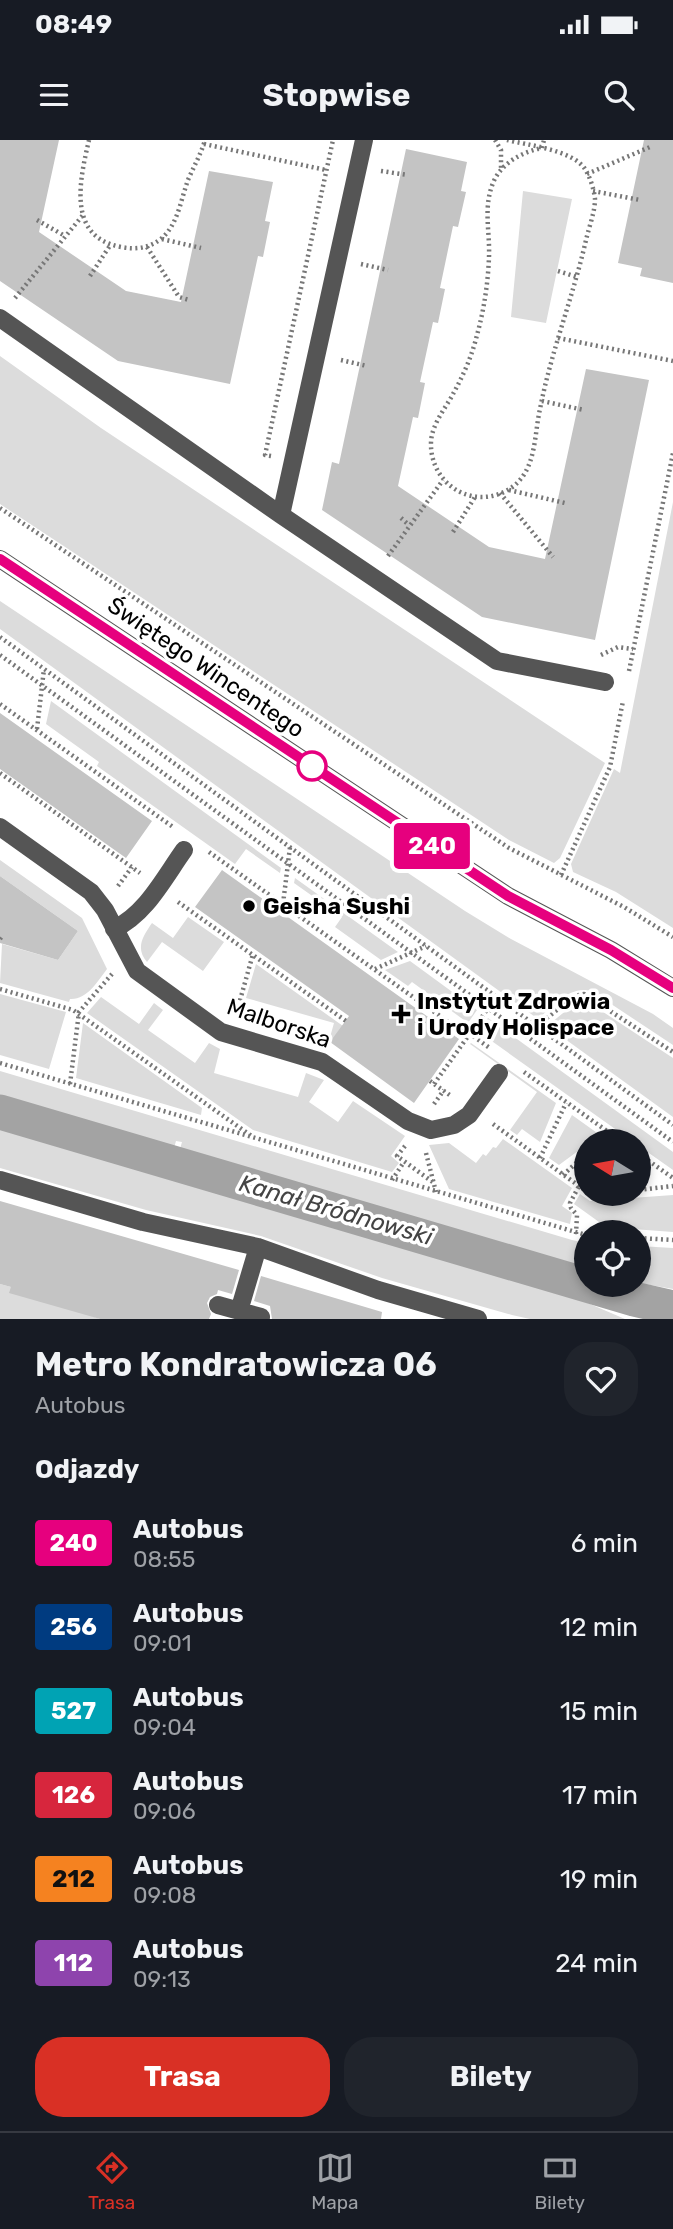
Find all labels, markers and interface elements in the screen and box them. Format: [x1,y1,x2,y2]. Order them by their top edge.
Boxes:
text: 08:49 [35,9,112,40]
icon: menu [35,76,73,114]
text: Stopwise [262,76,411,114]
icon: search [600,76,638,114]
street label: Świętego Wincentego [102,591,310,743]
unlabelled marker [297,751,327,781]
line badge: 240 [392,823,472,869]
text: 240 [408,832,456,860]
place label: Geisha Sushi [263,892,410,920]
marker: Geisha Sushi [241,898,257,914]
place label: Instytut Zdrowia i Urody Holispace [417,987,615,1041]
street label: Malborska [223,992,335,1054]
marker: Instytut Zdrowia i Urody Holispace [391,1004,411,1024]
north arrow [574,1129,651,1206]
map controls [574,1129,651,1297]
water label: Kanał Bródnowski [236,1169,437,1251]
button: locate [574,1220,651,1297]
button: heart [564,1342,638,1416]
text: Metro Kondratowicza 06 [35,1345,437,1384]
text: Autobus [35,1391,126,1419]
text: Odjazdy [35,1454,139,1485]
text: Autobus [133,1514,244,1545]
text: 6 min [571,1528,638,1559]
text: 240 [49,1529,98,1557]
text: 08:55 [133,1545,195,1573]
text: Autobus [133,1598,244,1629]
text: 12 min [560,1612,638,1643]
text: 256 [50,1613,97,1641]
text: 09:01 [133,1629,192,1657]
text: Autobus [133,1682,244,1713]
text: 15 min [560,1696,638,1727]
text: 527 [51,1697,96,1725]
text: 09:04 [133,1713,196,1741]
text: Autobus [133,1766,244,1797]
text: 17 min [562,1780,638,1811]
text: 126 [52,1781,95,1809]
text: 09:06 [133,1797,196,1825]
text: Autobus [133,1850,244,1881]
text: 19 min [560,1864,638,1895]
text: 212 [52,1865,95,1893]
text: 09:08 [133,1881,196,1909]
text: Autobus [133,1934,244,1965]
text: 24 min [555,1948,638,1979]
text: 112 [54,1949,93,1977]
text: 09:13 [133,1965,191,1993]
button: Trasa [35,2037,330,2117]
button: Bilety [344,2037,638,2117]
tab: Trasa [88,2149,135,2214]
tab: Mapa [311,2149,359,2214]
tab: Bilety [535,2149,585,2214]

